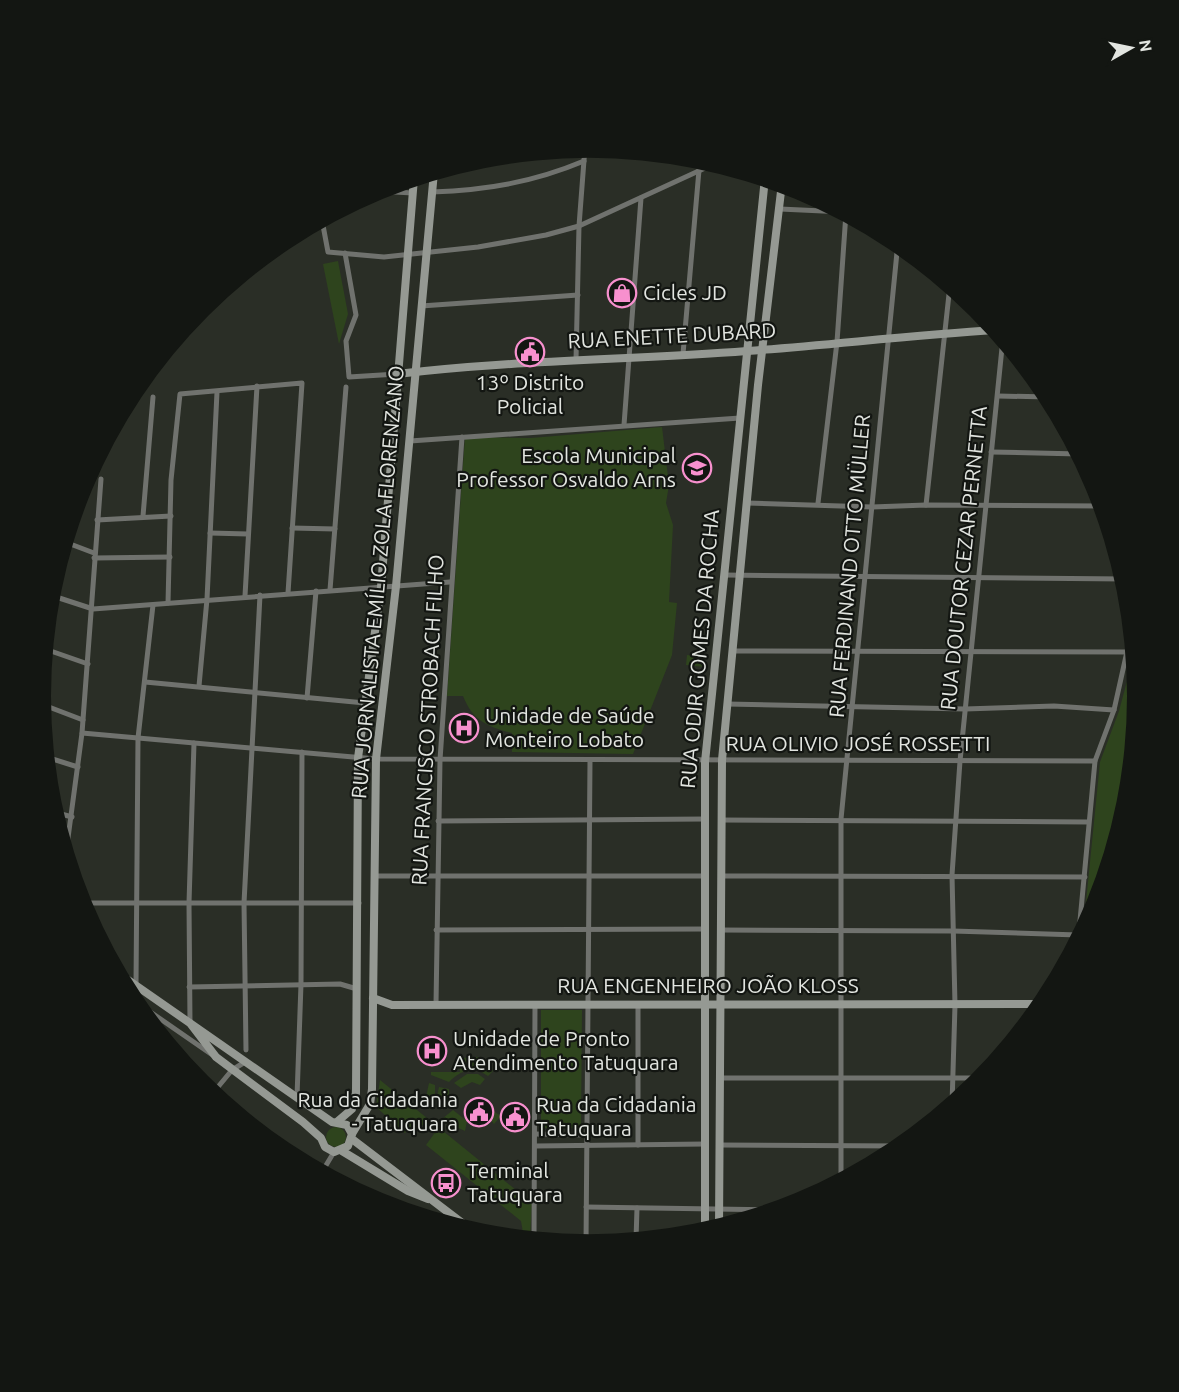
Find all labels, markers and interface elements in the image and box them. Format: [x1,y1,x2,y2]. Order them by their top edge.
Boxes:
north arrow [1101,18,1161,78]
text: N [1136,38,1156,53]
shop icon: Cicles JD [606,277,638,309]
place label: Cicles JD [643,280,727,304]
street label: RUA ENETTE DUBARD [567,318,777,352]
public building icon: 13º Distrito Policial [514,336,546,368]
street label: RUA JORNALISTA EMÍLIO ZOLA FLORENZANO [346,364,408,800]
place label: 13º Distrito Policial [476,370,584,418]
street label: RUA DOUTOR CEZAR PERNETTA [935,404,991,711]
street label: RUA FERDINAND OTTO MÜLLER [824,413,874,719]
place label: Escola Municipal Professor Osvaldo Arns [456,443,676,491]
school or university icon: Escola Municipal Professor Osvaldo Arns [681,452,713,484]
street label: RUA ODIR GOMES DA ROCHA [675,508,723,789]
street label: RUA FRANCISCO STROBACH FILHO [406,554,448,886]
place label: Unidade de Saúde Monteiro Lobato [485,703,655,751]
hospital icon: Unidade de Saúde Monteiro Lobato [448,712,480,744]
street label: RUA OLIVIO JOSÉ ROSSETTI [726,731,990,755]
street label: RUA ENGENHEIRO JOÃO KLOSS [557,973,859,997]
place label: Unidade de Pronto Atendimento Tatuquara [453,1026,679,1074]
hospital icon: Unidade de Pronto Atendimento Tatuquara [416,1035,448,1067]
place label: Rua da Cidadania - Tatuquara [297,1087,458,1135]
place label: Rua da Cidadania Tatuquara [536,1092,697,1140]
public building icon: Rua da Cidadania - Tatuquara [463,1096,495,1128]
public building icon: Rua da Cidadania Tatuquara [499,1101,531,1133]
place label: Terminal Tatuquara [467,1158,563,1206]
bus stop icon: Terminal Tatuquara [430,1167,462,1199]

